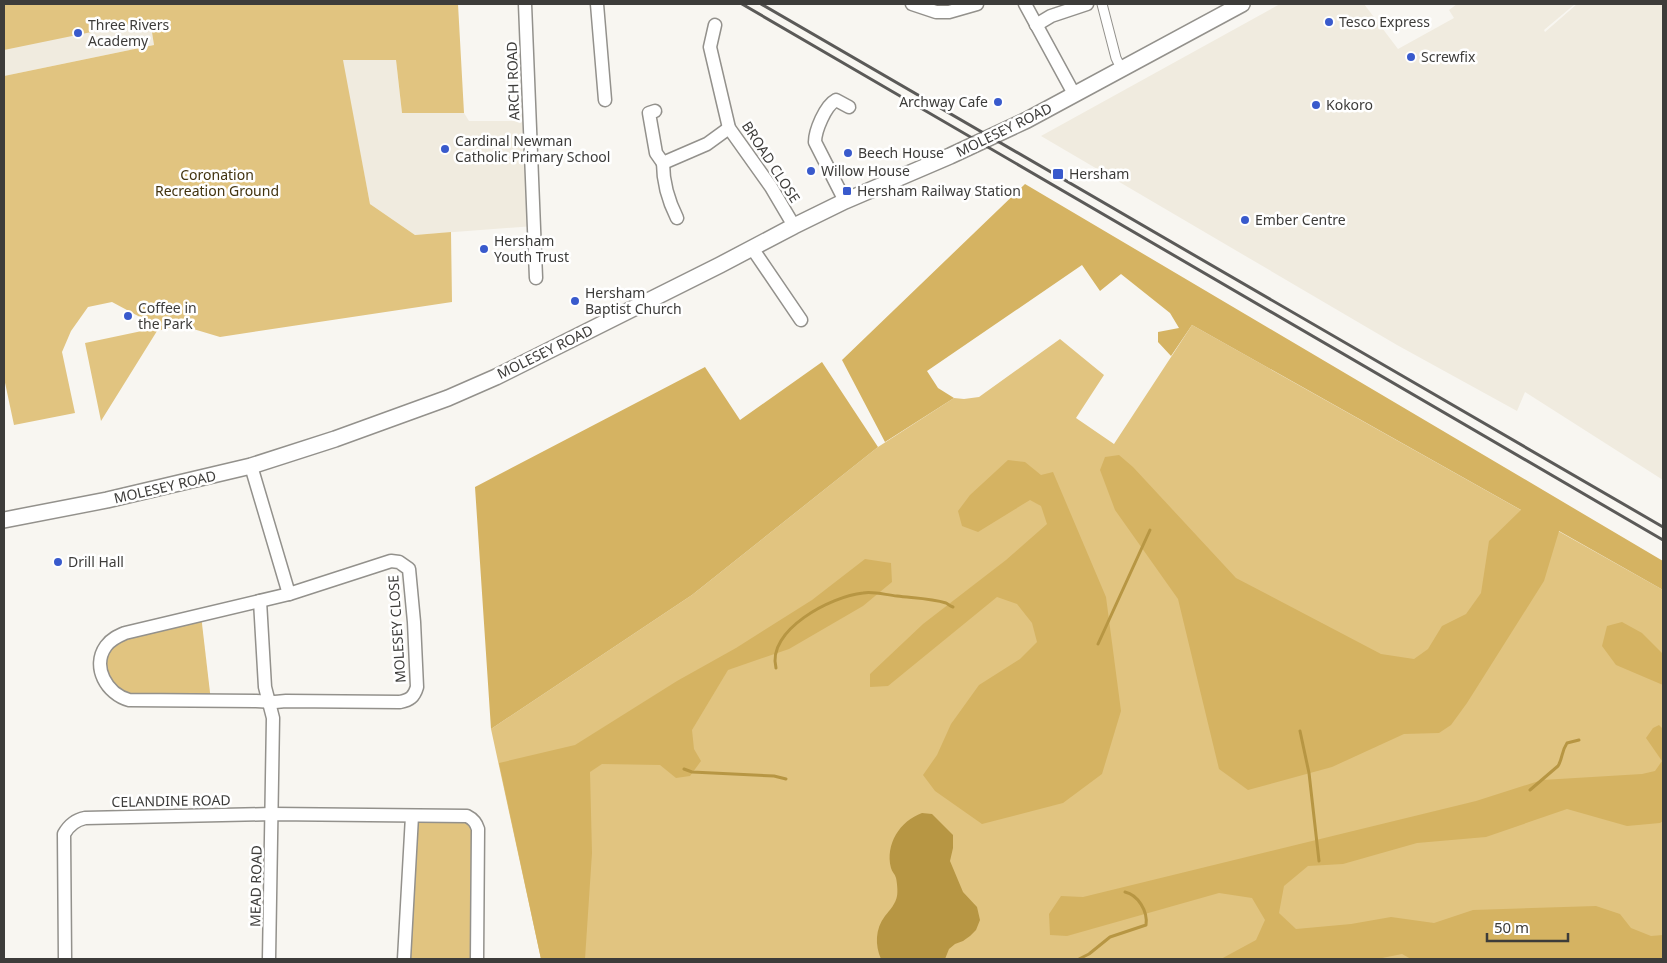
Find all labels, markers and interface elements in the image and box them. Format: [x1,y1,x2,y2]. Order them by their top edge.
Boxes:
place label: Tesco Express [1339,12,1430,31]
place label: Three Rivers Academy [88,15,169,50]
marker: Tesco Express [1323,16,1335,28]
marker: Three Rivers Academy [72,27,84,39]
street label: ARCH ROAD [502,41,523,121]
place label: Screwfix [1421,47,1476,66]
marker: Screwfix [1405,51,1417,63]
place label: Archway Cafe [899,92,988,111]
place label: Kokoro [1326,95,1373,114]
marker: Archway Cafe [992,96,1004,108]
street label: MOLESEY ROAD [953,98,1055,161]
marker: Kokoro [1310,99,1322,111]
street label: BROAD CLOSE [738,117,805,206]
place label: Cardinal Newman Catholic Primary School [455,131,610,166]
marker: Cardinal Newman Catholic Primary School [439,143,451,155]
place label: Beech House [858,143,944,162]
marker: Beech House [842,147,854,159]
place label: Willow House [821,161,910,180]
place label: Hersham [1069,164,1129,183]
park label: Coronation Recreation Ground [155,165,279,200]
marker: Willow House [805,165,817,177]
marker: Hersham [1051,167,1065,181]
place label: Hersham Railway Station [857,181,1021,200]
marker: Hersham Railway Station [841,185,853,197]
place label: Ember Centre [1255,210,1346,229]
marker: Ember Centre [1239,214,1251,226]
place label: Hersham Youth Trust [494,231,569,266]
marker: Hersham Youth Trust [478,243,490,255]
place label: Hersham Baptist Church [585,283,682,318]
marker: Hersham Baptist Church [569,295,581,307]
place label: Coffee in the Park [138,298,197,333]
marker: Coffee in the Park [122,310,134,322]
street label: MOLESEY ROAD [494,320,596,383]
street label: MOLESEY ROAD [112,466,218,508]
place label: Drill Hall [68,552,124,571]
marker: Drill Hall [52,556,64,568]
street label: MOLESEY CLOSE [383,574,410,684]
street label: CELANDINE ROAD [111,790,231,811]
street label: MEAD ROAD [245,845,266,927]
scale bar [1487,910,1568,942]
text: 50 m [1494,917,1529,937]

